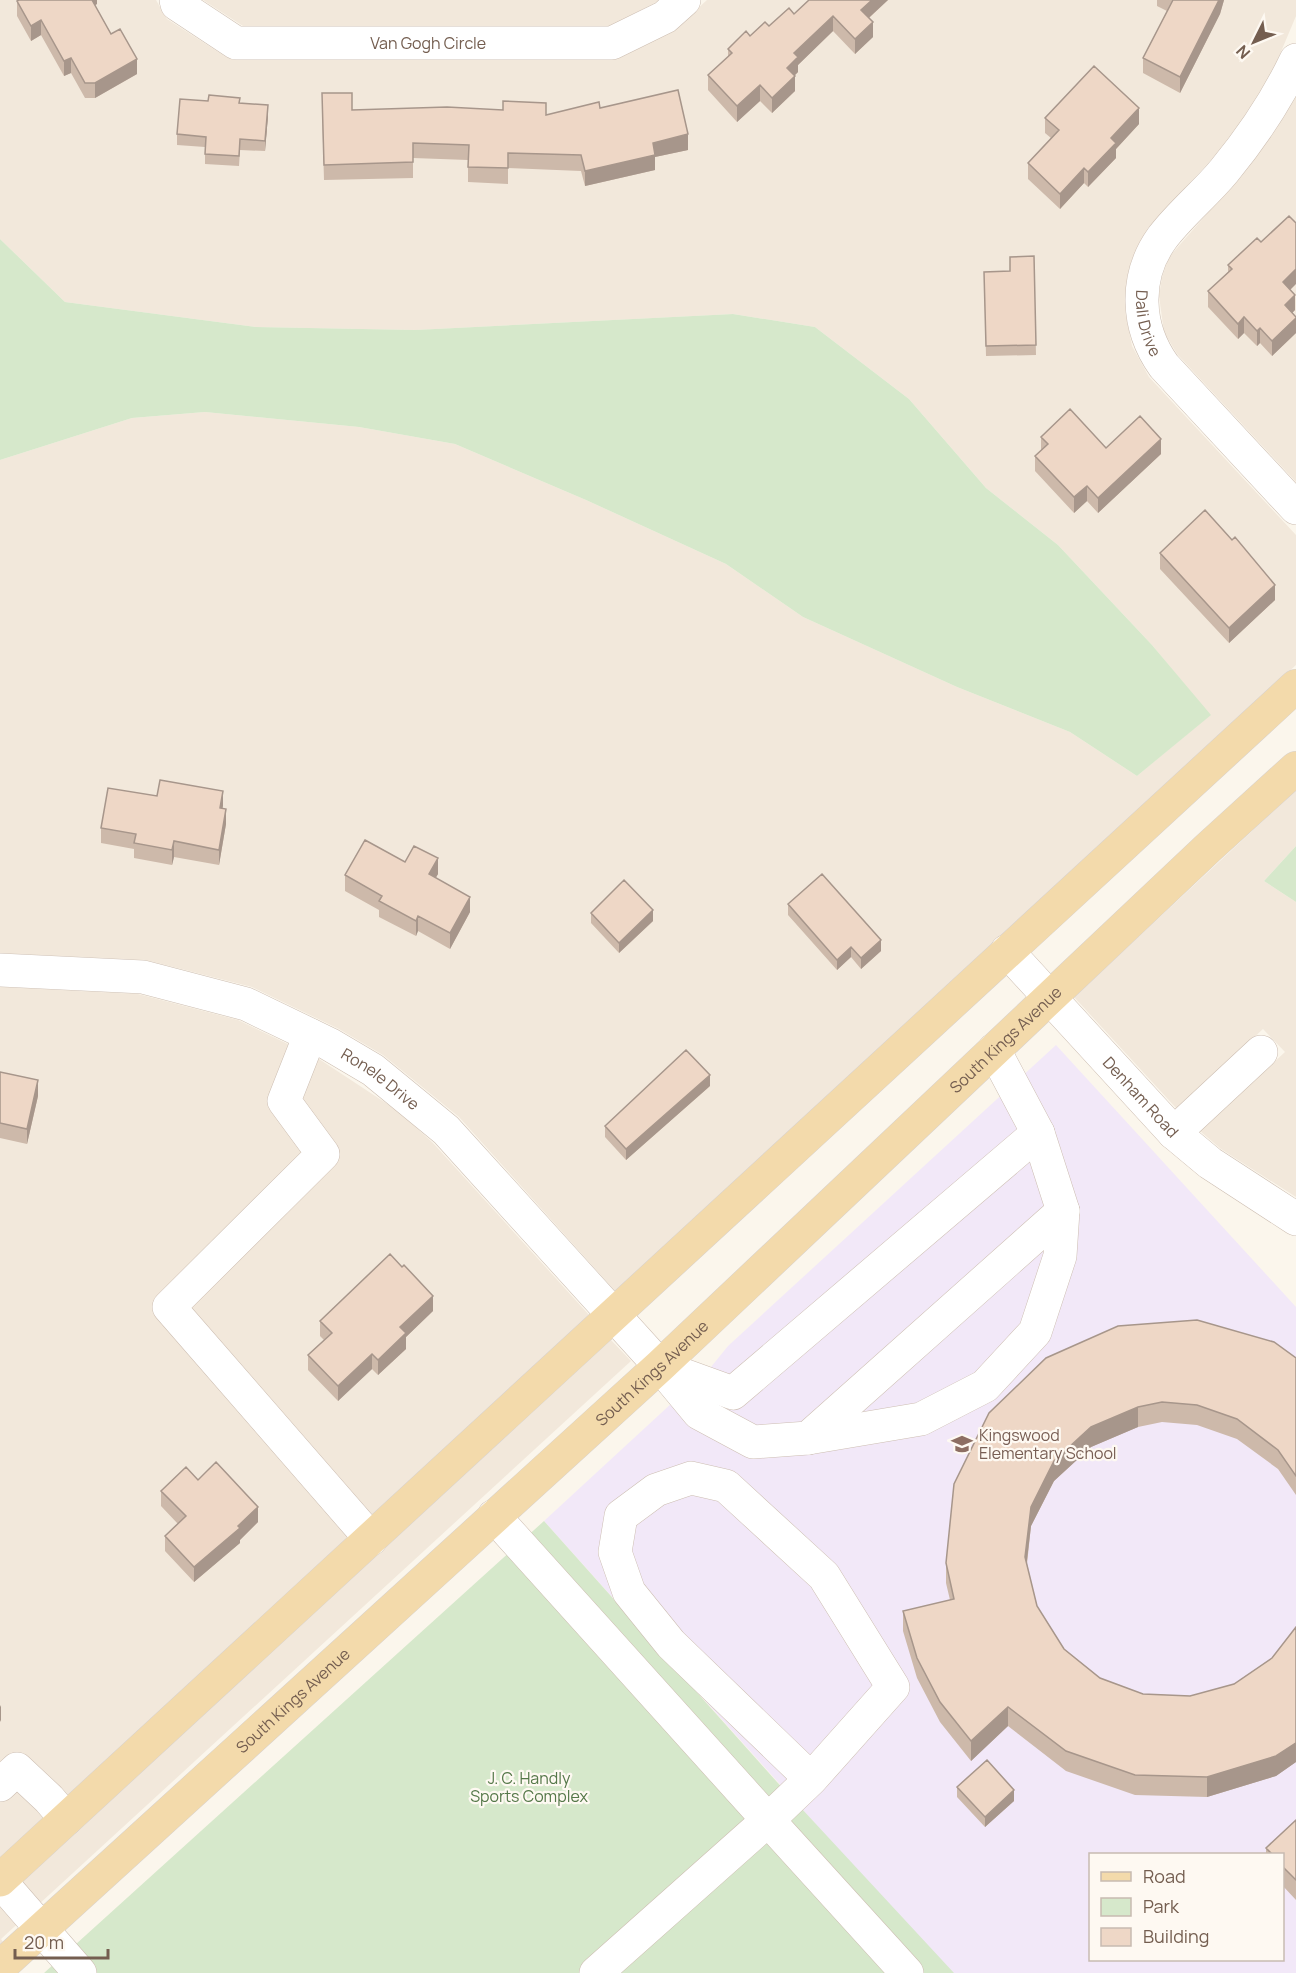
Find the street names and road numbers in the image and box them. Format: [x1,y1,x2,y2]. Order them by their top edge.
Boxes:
street label: Van Gogh Circle [370,32,486,54]
street label: Dali Drive [1131,290,1167,360]
street label: South Kings Avenue [945,981,1066,1098]
street label: Ronele Drive [337,1043,424,1115]
street label: Denham Road [1098,1052,1184,1142]
street label: South Kings Avenue [590,1315,713,1431]
street label: South Kings Avenue [231,1643,354,1758]

